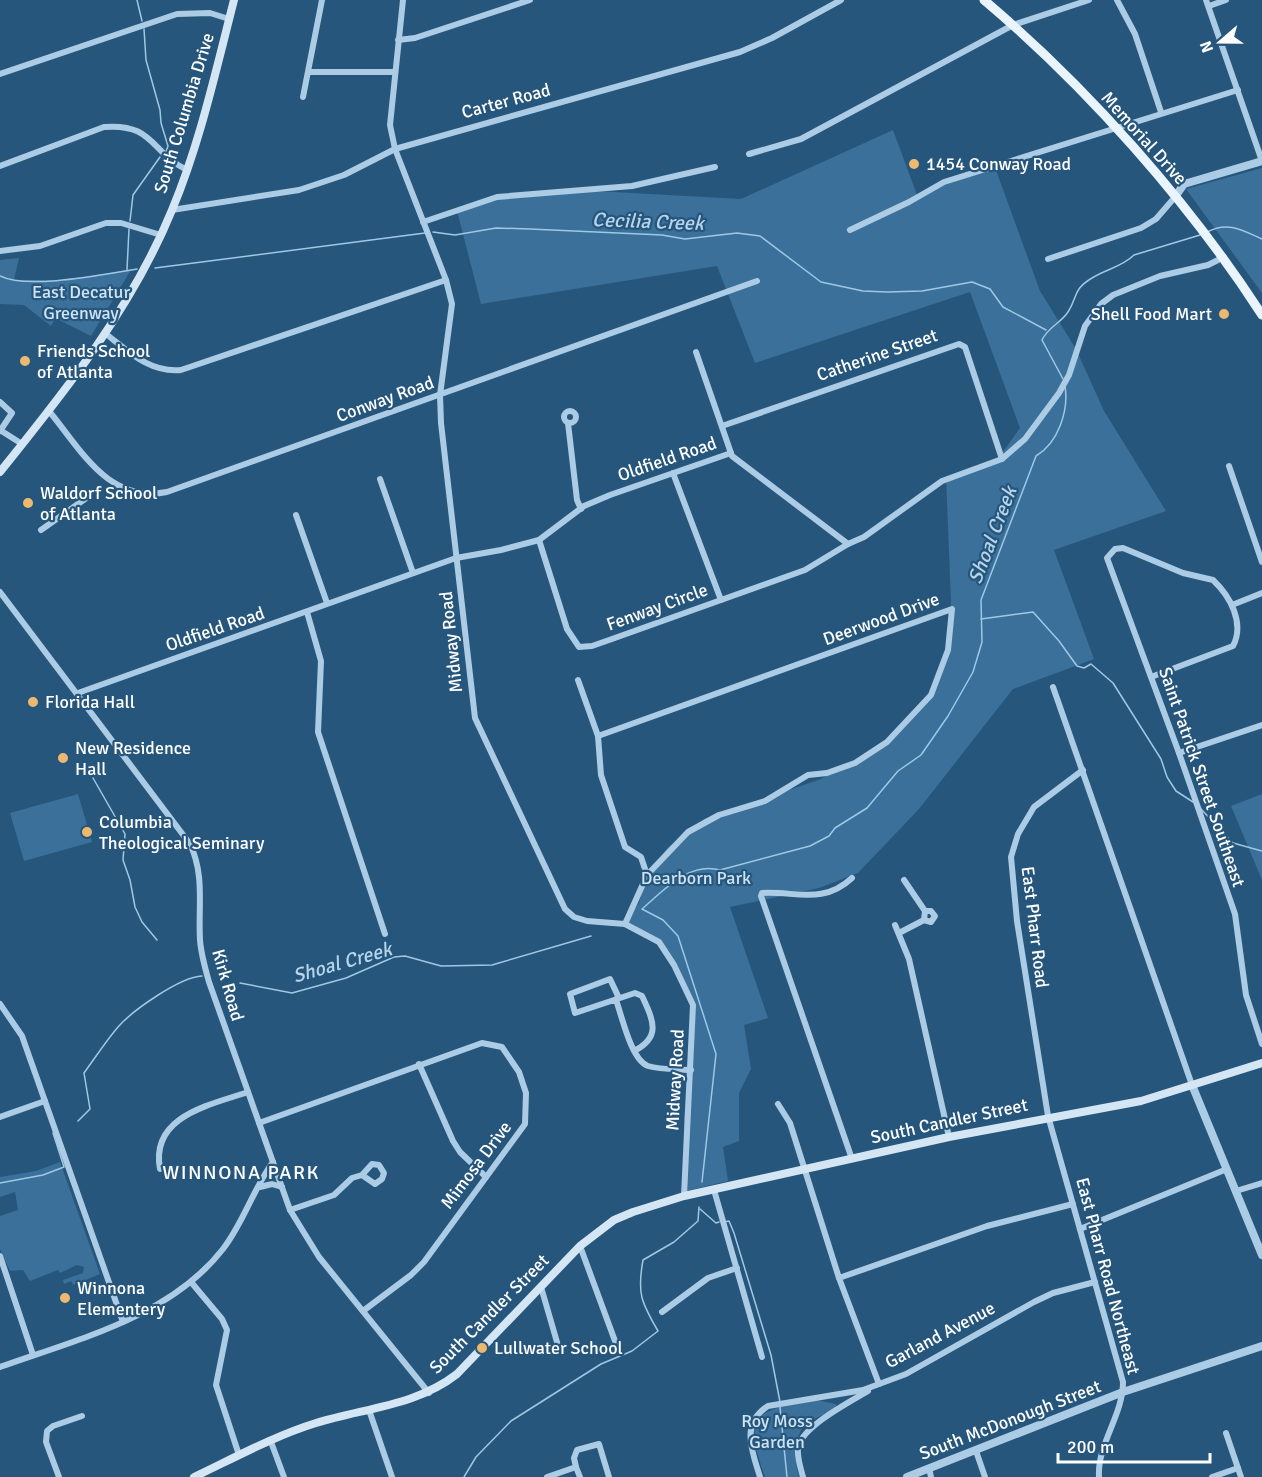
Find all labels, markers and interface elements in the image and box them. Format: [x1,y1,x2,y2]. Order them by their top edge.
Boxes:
north arrow [1190,12,1250,72]
street label: South Columbia Drive [149,30,219,196]
text: N [1196,38,1218,55]
street label: Carter Road [459,79,553,123]
street label: Memorial Drive [1096,87,1192,189]
place label: 1454 Conway Road [926,153,1071,175]
marker: 1454 Conway Road [907,157,921,171]
water label: Cecilia Creek [592,207,706,236]
park label: East Decatur Greenway [32,281,130,324]
place label: Shell Food Mart [1091,303,1212,325]
marker: Shell Food Mart [1217,307,1231,321]
street label: Catherine Street [814,324,940,386]
place label: Friends School of Atlanta [37,340,150,383]
marker: Friends School of Atlanta [18,354,32,368]
street label: Conway Road [333,371,437,427]
street label: Oldfield Road [615,432,719,486]
water label: Shoal Creek [963,481,1023,587]
place label: Waldorf School of Atlanta [40,482,157,525]
marker: Waldorf School of Atlanta [21,496,35,510]
street label: Fenway Circle [603,579,711,635]
street label: Deerwood Drive [820,588,942,650]
street label: Midway Road [435,590,467,694]
street label: Oldfield Road [163,602,267,656]
street label: Saint Patrick Street Southeast [1154,664,1250,890]
place label: Florida Hall [45,691,135,713]
marker: Florida Hall [26,695,40,709]
place label: New Residence Hall [75,737,191,780]
marker: New Residence Hall [56,751,70,765]
place label: Columbia Theological Seminary [99,811,265,854]
marker: Columbia Theological Seminary [80,825,94,839]
street label: East Pharr Road [1017,865,1053,989]
park label: Dearborn Park [641,867,751,889]
water label: Shoal Creek [290,936,396,989]
street label: Kirk Road [207,947,249,1023]
street label: Midway Road [661,1029,689,1131]
street label: South Candler Street [868,1094,1030,1148]
street label: Mimosa Drive [436,1117,516,1213]
district label: WINNONA PARK [162,1160,320,1185]
street label: East Pharr Road Northeast [1071,1175,1145,1377]
street label: South Candler Street [425,1250,553,1378]
place label: Winnona Elementery [77,1277,166,1320]
marker: Winnona Elementery [58,1291,72,1305]
street label: Garland Avenue [881,1297,999,1373]
place label: Lullwater School [494,1337,623,1359]
marker: Lullwater School [475,1341,489,1355]
street label: South McDonough Street [916,1375,1104,1465]
park label: Roy Moss Garden [741,1410,813,1453]
scale bar [1058,1426,1210,1464]
text: 200 m [1067,1436,1114,1458]

